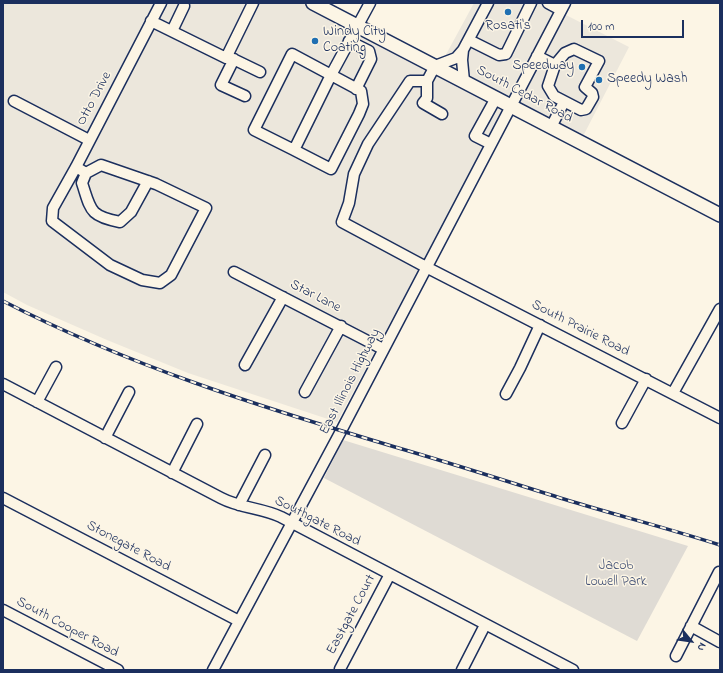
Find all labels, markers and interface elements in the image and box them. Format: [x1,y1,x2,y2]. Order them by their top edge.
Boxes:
marker: Rosati's [503,7,513,17]
scale bar [583,12,686,38]
text: 100 m [588,18,615,36]
place label: Rosati's [485,19,531,35]
place label: Windy City Coating [323,25,386,58]
marker: Windy City Coating [310,36,320,46]
place label: Speedway [512,59,574,75]
marker: Speedway [577,62,587,72]
street label: South Cedar Road [473,63,575,127]
street label: Otto Drive [74,69,116,129]
place label: Speedy Wash [607,72,687,88]
marker: Speedy Wash [594,75,604,85]
street label: Star Lane [287,277,343,317]
street label: South Prairie Road [528,297,632,361]
street label: East Illinois Highway [317,326,385,438]
street label: Southgate Road [271,493,363,551]
street label: Stonegate Road [83,518,173,576]
park label: Jacob Lowell Park [585,559,647,592]
street label: Eastgate Court [324,572,380,658]
street label: South Cooper Road [13,594,121,662]
north arrow [671,621,711,661]
text: N [693,640,710,654]

